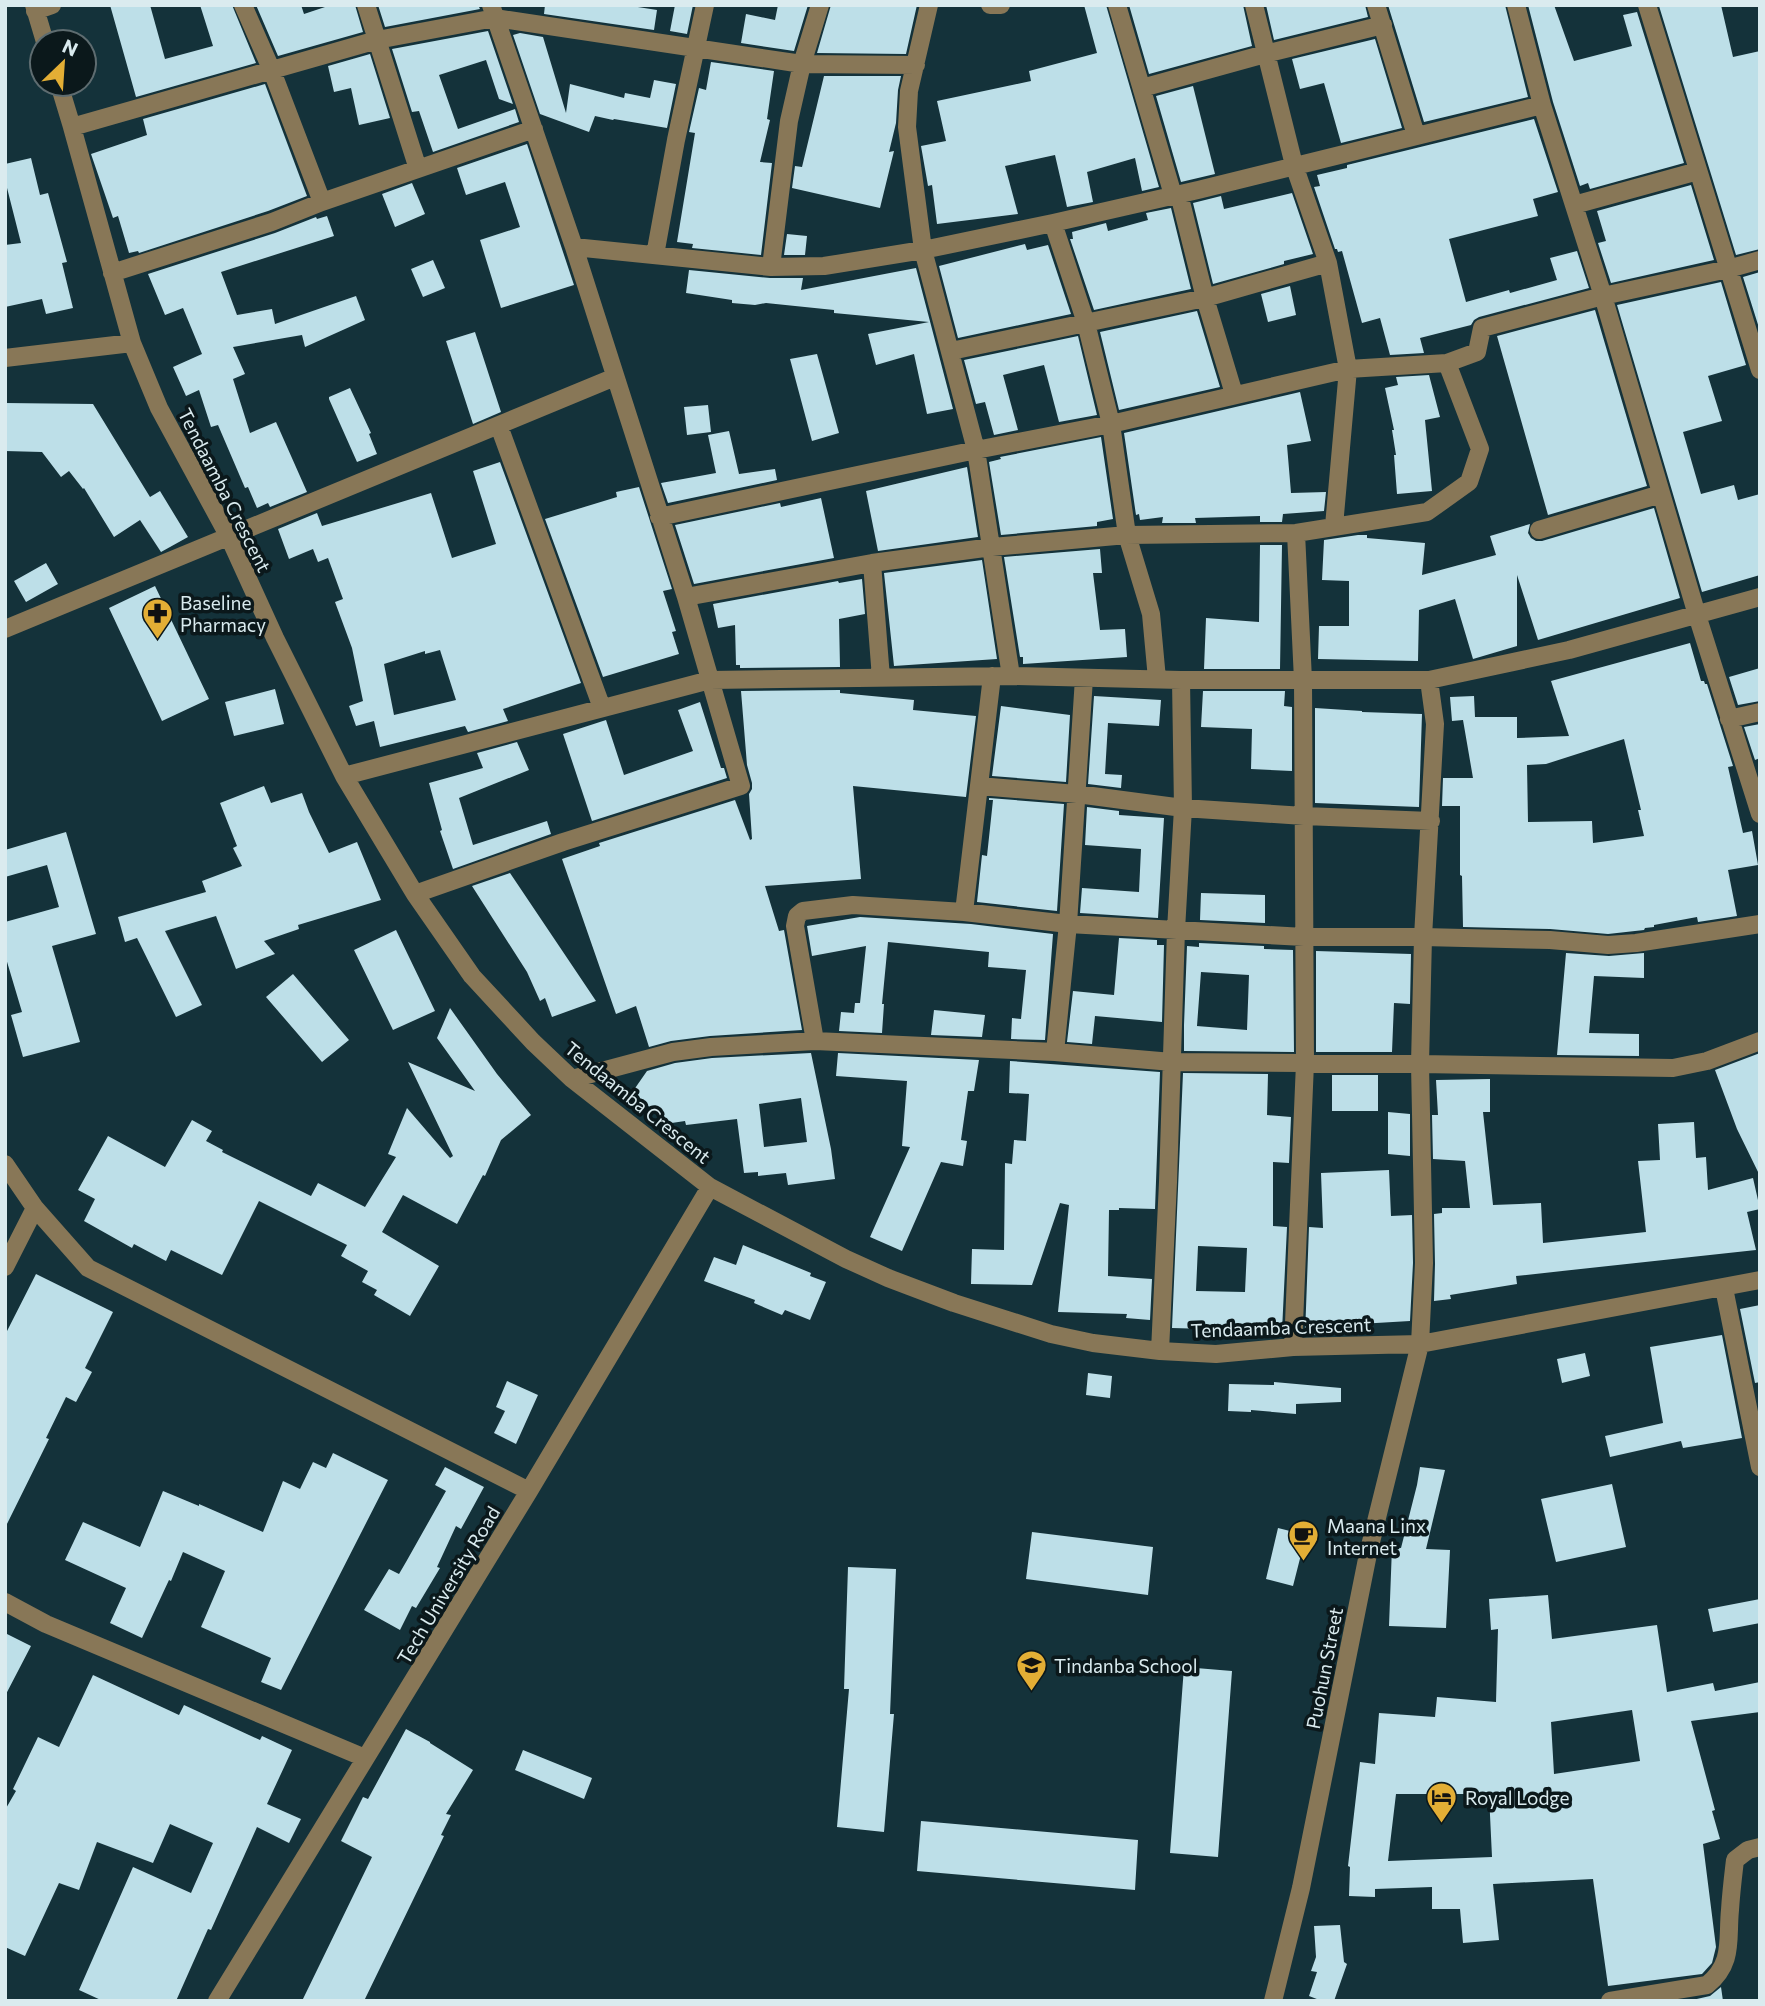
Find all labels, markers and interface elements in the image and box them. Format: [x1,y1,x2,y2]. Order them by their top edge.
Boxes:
north arrow [28,28,98,98]
text: N [59,34,82,61]
street label: Tendaamba Crescent [174,404,276,576]
place label: Baseline Pharmacy [180,591,266,636]
pharmacy icon: Baseline Pharmacy [140,596,174,640]
street label: Tendaamba Crescent [560,1036,716,1168]
street label: Tendaamba Crescent [1190,1312,1372,1342]
street label: Tech University Road [392,1502,504,1668]
place label: Maana Linx Internet [1327,1514,1426,1559]
cafe icon: Maana Linx Internet [1287,1519,1321,1563]
street label: Puohun Street [1301,1605,1347,1731]
school or university icon: Tindanba School [1014,1648,1048,1692]
place label: Tindanba School [1054,1654,1198,1677]
hotel icon: Royal Lodge [1425,1780,1459,1824]
place label: Royal Lodge [1465,1786,1570,1809]

